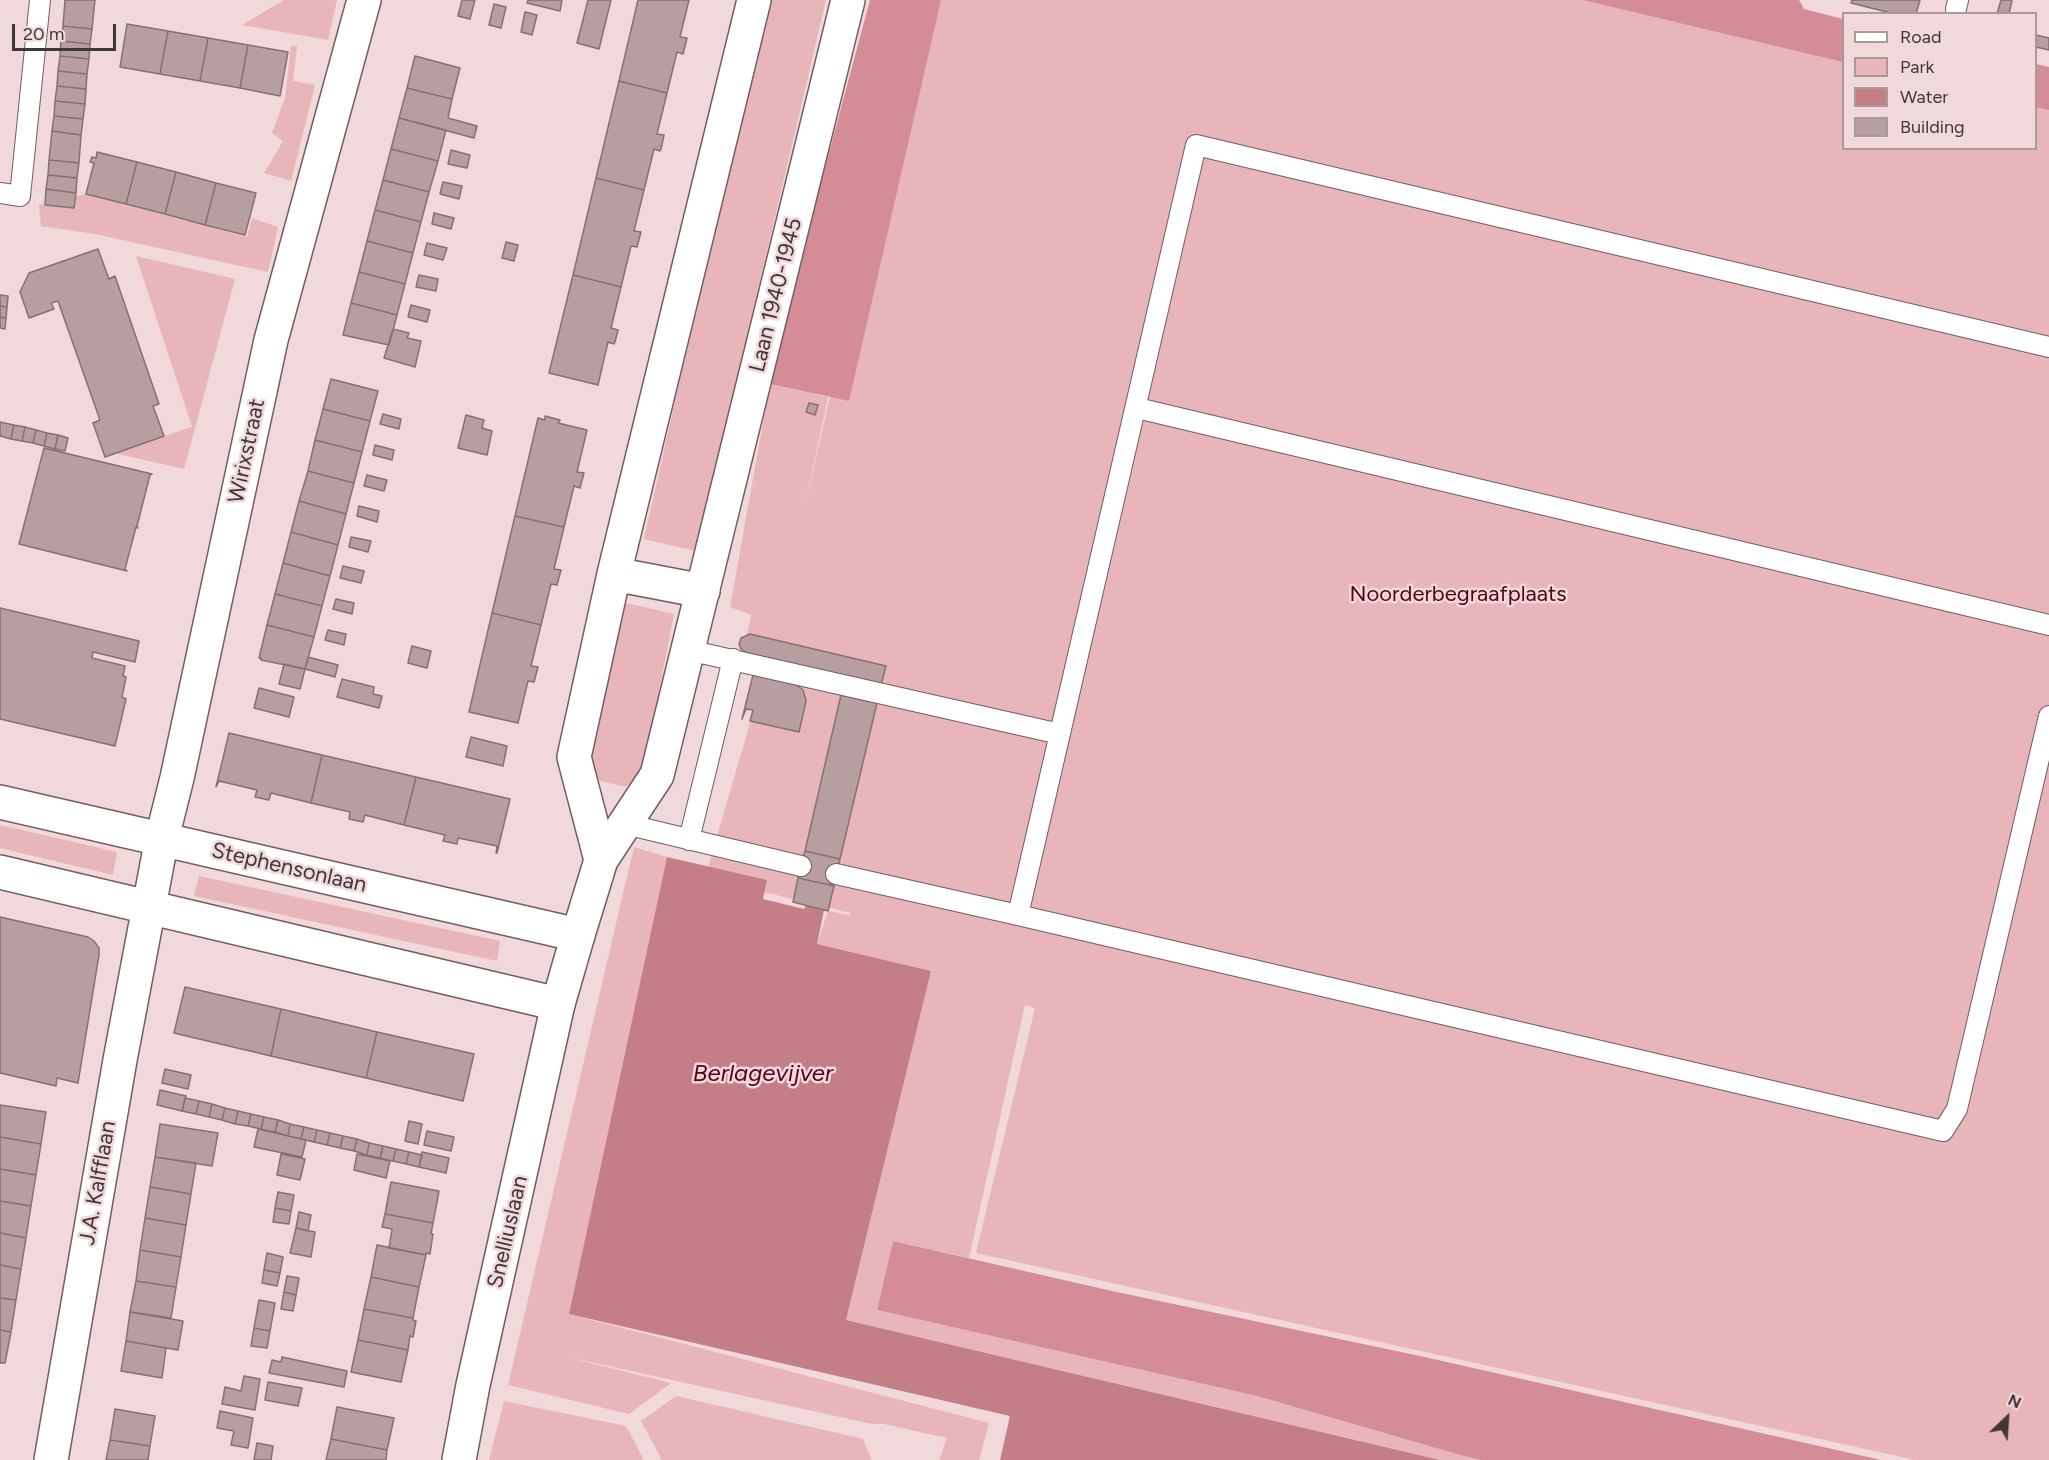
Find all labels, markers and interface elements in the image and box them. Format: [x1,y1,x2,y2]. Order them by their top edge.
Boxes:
scale bar [15,12,118,50]
legend [1842,12,2037,150]
text: 20 m [23,23,64,45]
text: Road [1900,26,1941,48]
text: Park [1900,56,1934,78]
text: Water [1900,86,1948,108]
text: Building [1900,116,1965,138]
street label: Laan 1940-1945 [744,215,808,375]
street label: Wirixstraat [223,396,271,506]
park label: Noorderbegraafplaats [1350,582,1566,608]
street label: Stephensonlaan [209,837,369,899]
water label: Berlagevijver [693,1060,833,1088]
street label: J.A. Kalfflaan [74,1119,122,1247]
street label: Snelliuslaan [482,1173,534,1291]
north arrow [1977,1388,2037,1448]
text: N [2005,1390,2024,1412]

